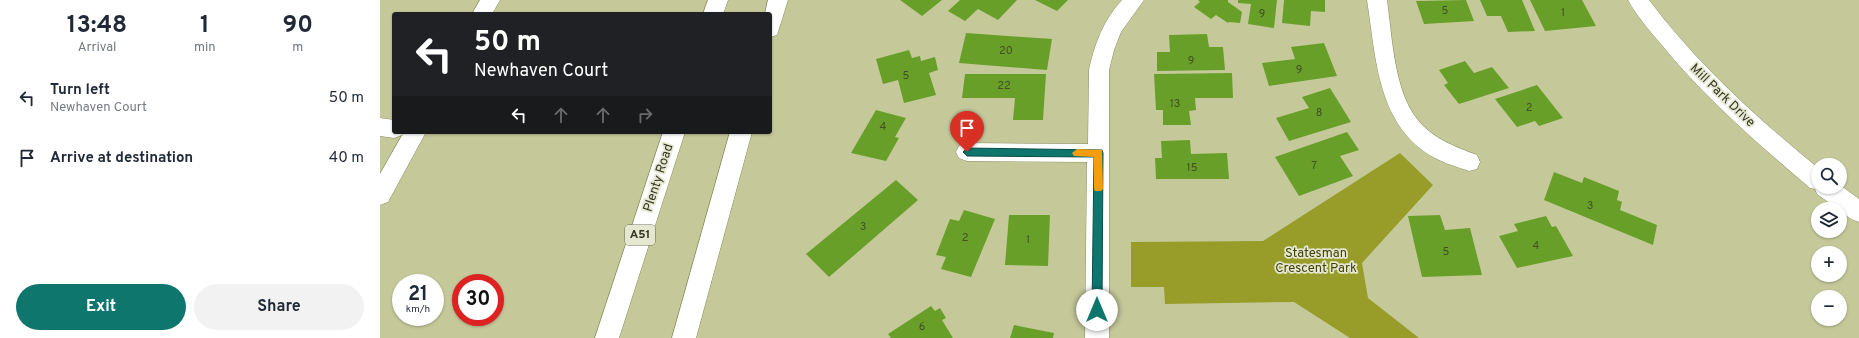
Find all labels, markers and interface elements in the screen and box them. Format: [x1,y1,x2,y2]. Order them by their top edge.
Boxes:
house number: 5 [1442,4,1449,18]
house number: 1 [1561,6,1565,20]
house number: 9 [1259,7,1265,21]
text: 13:48 [67,11,127,41]
text: 1 [200,11,210,41]
text: 90 [283,11,313,41]
text: 50 m [474,25,541,61]
icon: left [408,28,460,80]
text: Arrival [78,40,116,56]
text: min [194,40,216,56]
text: m [292,40,303,56]
house number: 20 [999,44,1013,58]
house number: 9 [1188,54,1194,68]
text: Newhaven Court [474,60,608,83]
street label: Mill Park Drive [1686,61,1758,131]
house number: 9 [1296,63,1302,77]
house number: 5 [903,69,910,83]
house number: 22 [997,79,1011,93]
text: Turn left [50,81,110,100]
icon: left [16,87,38,109]
text: 50 m [329,89,364,108]
house number: 13 [1170,97,1180,111]
text: Newhaven Court [50,100,147,116]
house number: 2 [1526,101,1532,115]
icon: left [508,104,530,126]
icon: ahead [550,104,572,126]
icon: ahead [592,104,614,126]
icon: right [634,104,656,126]
house number: 8 [1316,106,1322,120]
pin [950,111,984,152]
icon: arrive [956,117,978,139]
house number: 4 [880,120,887,134]
street label: Plenty Road [640,142,678,214]
icon: arrive [16,147,38,169]
text: Arrive at destination [50,149,193,168]
text: 40 m [329,149,364,168]
map controls [1811,158,1847,326]
button: search [1811,158,1847,194]
house number: 7 [1311,159,1317,173]
house number: 15 [1187,161,1198,175]
house number: 3 [1587,199,1593,213]
button: layers [1811,202,1847,238]
house number: 3 [860,220,866,234]
road number: A51 [625,225,655,245]
house number: 2 [962,231,968,245]
house number: 1 [1026,233,1030,247]
house number: 4 [1533,239,1540,253]
house number: 5 [1443,245,1450,259]
park label: Statesman Crescent Park [1275,246,1357,277]
button: + [1811,246,1847,282]
speed limit sign: 30 [452,274,504,326]
text: 21 [408,282,428,308]
button: Exit [16,284,186,330]
button: Share [194,284,364,330]
position arrow [1076,289,1118,331]
button: − [1811,290,1847,326]
text: km/h [406,303,430,316]
house number: 6 [919,320,925,334]

